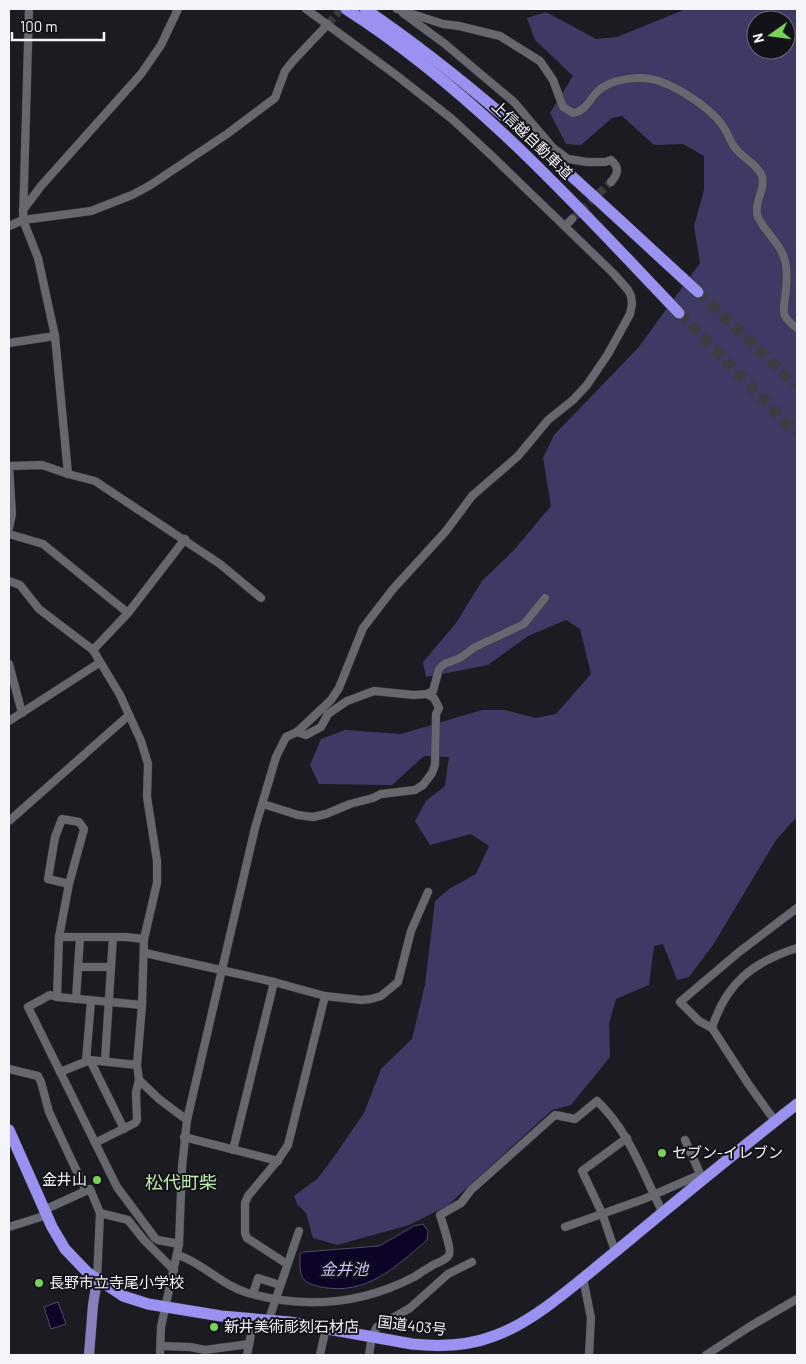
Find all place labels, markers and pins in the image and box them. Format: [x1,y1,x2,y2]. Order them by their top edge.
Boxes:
place label: セブン-イレブン [672,1143,783,1161]
marker: セブン-イレブン [656,1147,668,1159]
place label: 金井山 [42,1170,87,1188]
marker: 金井山 [91,1174,103,1186]
place label: 長野市立寺尾小学校 [49,1273,184,1291]
marker: 長野市立寺尾小学校 [33,1277,45,1289]
place label: 新井美術彫刻石材店 [224,1317,359,1335]
marker: 新井美術彫刻石材店 [208,1321,220,1333]

